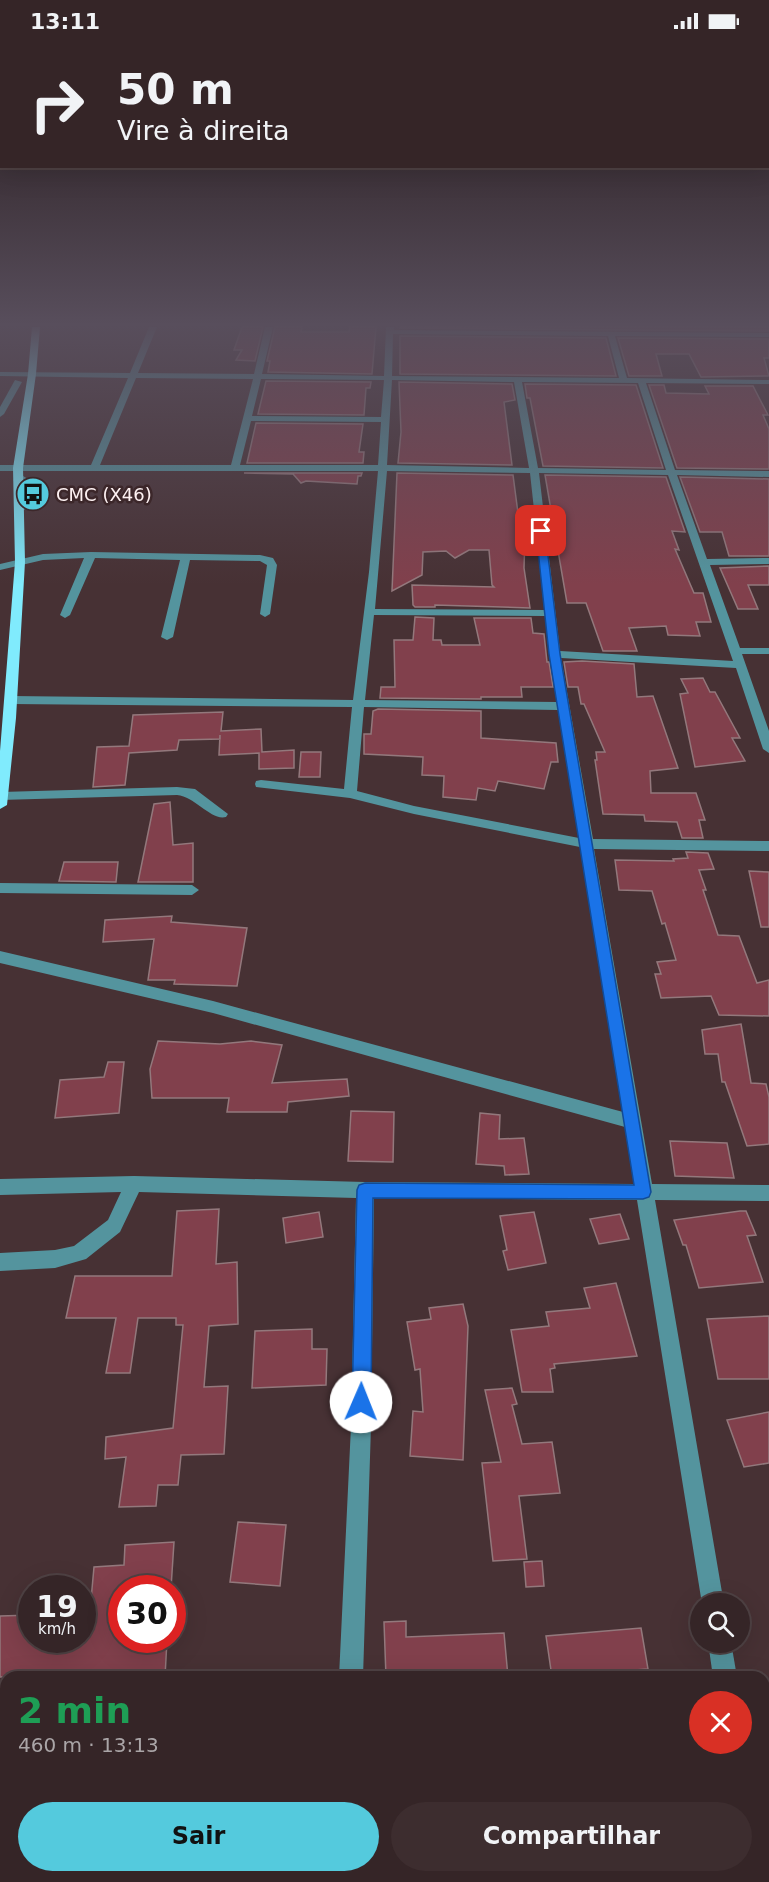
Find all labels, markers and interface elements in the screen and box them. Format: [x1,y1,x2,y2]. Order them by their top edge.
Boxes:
text: 13:11 [30,9,100,34]
text: 50 m [117,65,234,114]
icon: right [18,66,96,144]
text: Vire à direita [117,115,290,146]
bus stop icon: CMC (X46) [15,476,51,512]
place label: CMC (X46) [56,484,152,505]
pin [515,505,566,556]
icon: arrive [524,514,557,547]
position arrow [329,1370,393,1434]
speed limit sign: 30 [108,1575,186,1653]
text: 19 [36,1589,78,1624]
map controls [690,1593,750,1653]
button: search [690,1593,750,1653]
text: km/h [38,1620,76,1638]
text: 2 min [18,1690,131,1731]
button: close [689,1691,752,1754]
text: 460 m · 13:13 [18,1733,159,1757]
button: Sair [18,1802,379,1871]
button: Compartilhar [391,1802,752,1871]

